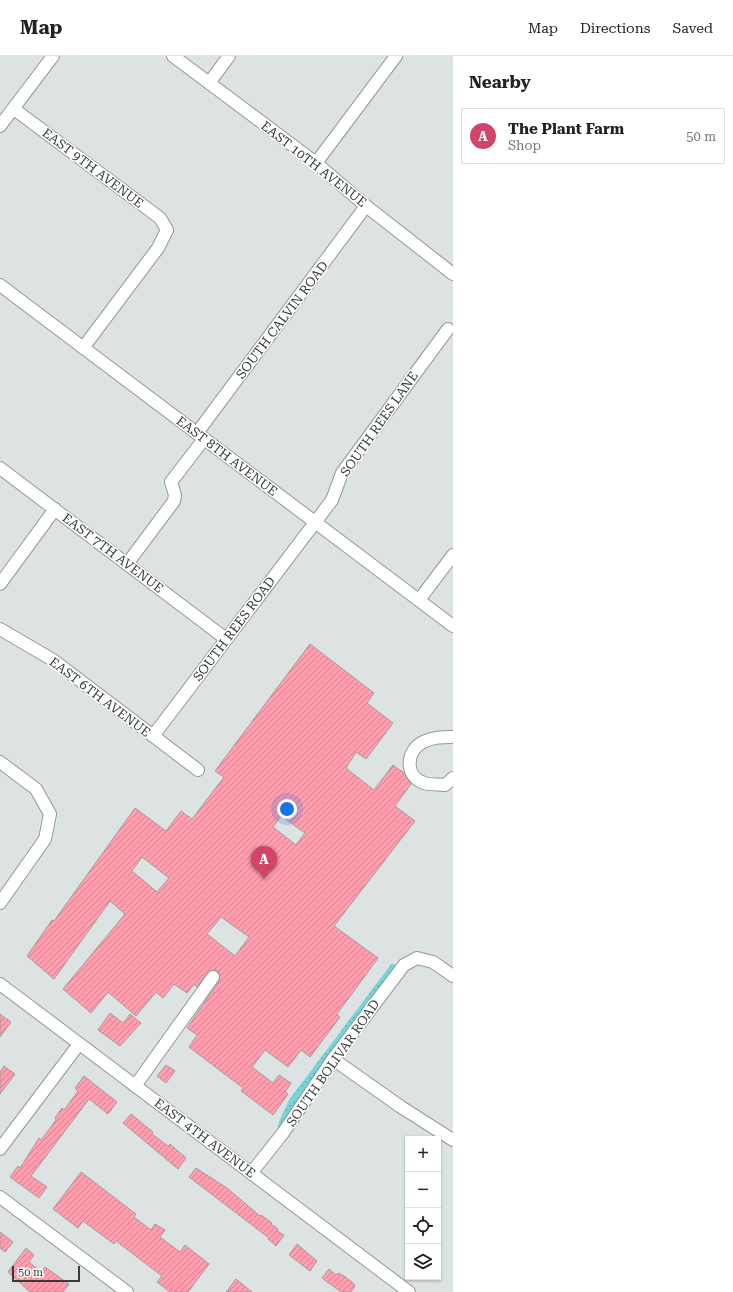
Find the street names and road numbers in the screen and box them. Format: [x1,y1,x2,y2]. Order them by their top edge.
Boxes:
street label: EAST 10TH AVENUE [258,118,370,210]
street label: EAST 9TH AVENUE [40,125,146,211]
street label: SOUTH CALVIN ROAD [233,258,331,382]
street label: SOUTH REES LANE [337,369,421,479]
street label: EAST 8TH AVENUE [174,413,280,499]
street label: EAST 7TH AVENUE [60,510,166,596]
street label: SOUTH REES ROAD [190,574,278,684]
street label: EAST 6TH AVENUE [47,654,153,740]
street label: SOUTH BOLIVAR ROAD [283,997,383,1129]
street label: EAST 4TH AVENUE [152,1095,258,1181]

